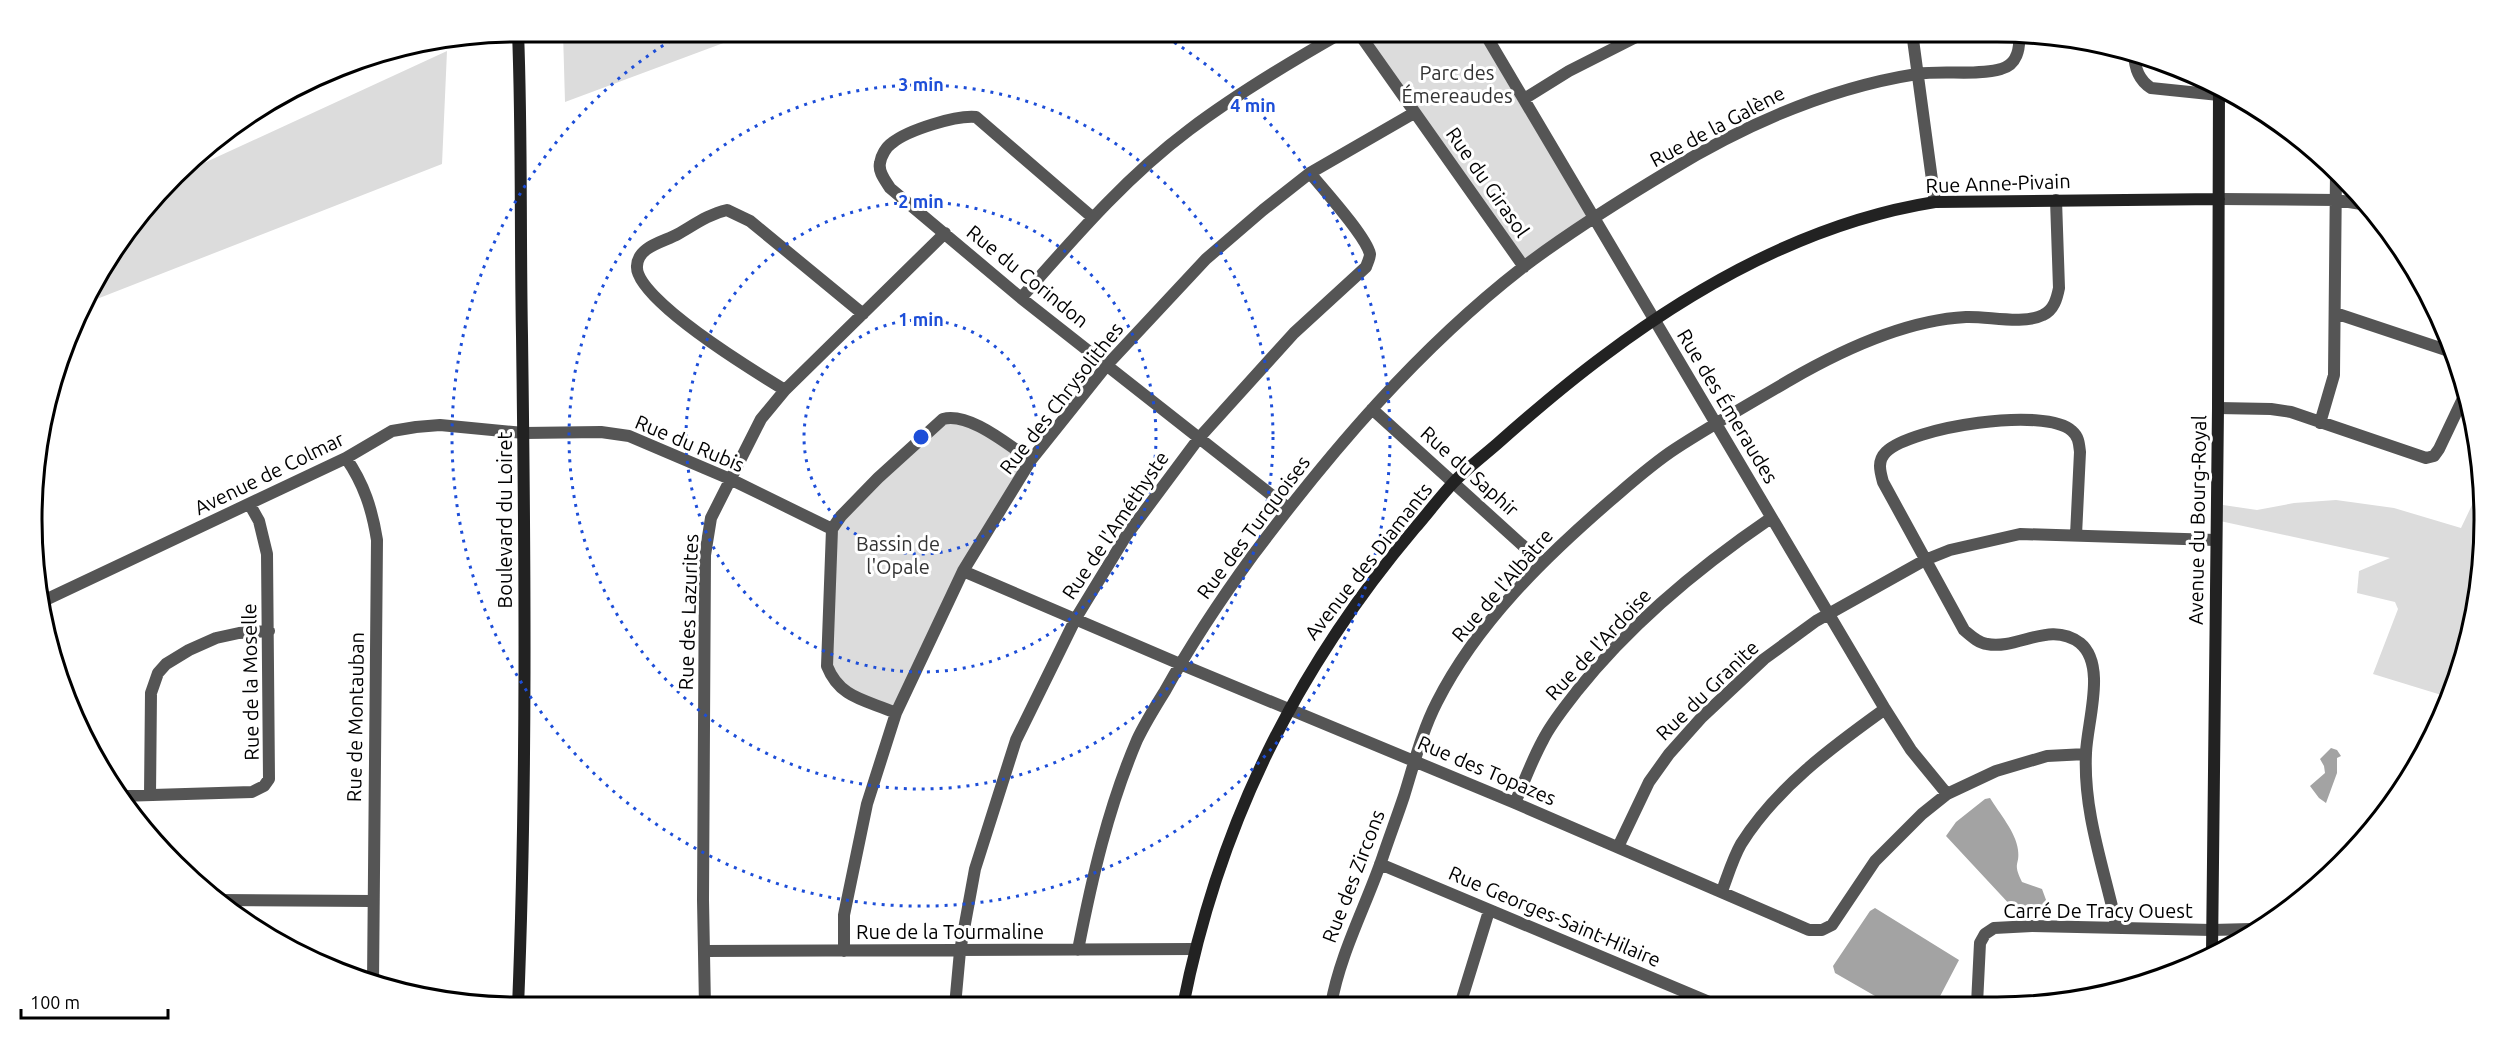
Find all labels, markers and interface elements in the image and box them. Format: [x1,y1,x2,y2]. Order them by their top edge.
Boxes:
park label: Parc des Émereaudes [1401,61,1513,107]
text: 3 min [898,74,944,94]
street label: Rue de la Galène [1646,81,1788,171]
text: 4 min [1230,95,1276,115]
street label: Rue du Girasol [1442,123,1534,241]
street label: Rue Anne-Pivain [1925,169,2071,197]
text: 2 min [898,191,944,211]
street label: Rue du Corindon [963,220,1093,332]
text: 1 min [898,309,944,329]
street label: Rue des Chrysolithes [995,318,1127,478]
street label: Rue des Émeraudes [1673,325,1783,487]
street label: Rue du Rubis [632,410,748,476]
street label: Avenue du Bourg-Royal [2184,415,2210,625]
street label: Rue du Saphir [1416,421,1524,521]
street label: Avenue de Colmar [190,427,348,519]
centre of rings [911,427,931,447]
street label: Boulevard du Loiret [493,431,516,608]
street label: Rue de l'Améthyste [1057,447,1173,603]
street label: Rue des Turquoises [1192,451,1314,603]
street label: Avenue des Diamants [1300,478,1436,644]
street label: Rue de l'Albâtre [1447,524,1557,646]
park label: Bassin de l'Opale [856,532,940,578]
street label: Rue des Lazurites [674,533,702,691]
street label: Rue de l'Ardoise [1540,583,1656,705]
street label: Rue de la Moselle [237,603,263,761]
street label: Rue de Montauban [342,632,368,802]
street label: Rue du Granite [1651,635,1763,745]
street label: Rue des Topazes [1414,730,1560,810]
street label: Rue des Zircons [1317,806,1389,946]
street label: Rue Georges-Saint-Hilaire [1446,861,1664,971]
street label: Carré De Tracy Ouest [2003,899,2193,922]
street label: Rue de la Tourmaline [856,920,1044,943]
scale bar [21,982,168,1020]
text: 100 m [30,992,80,1012]

